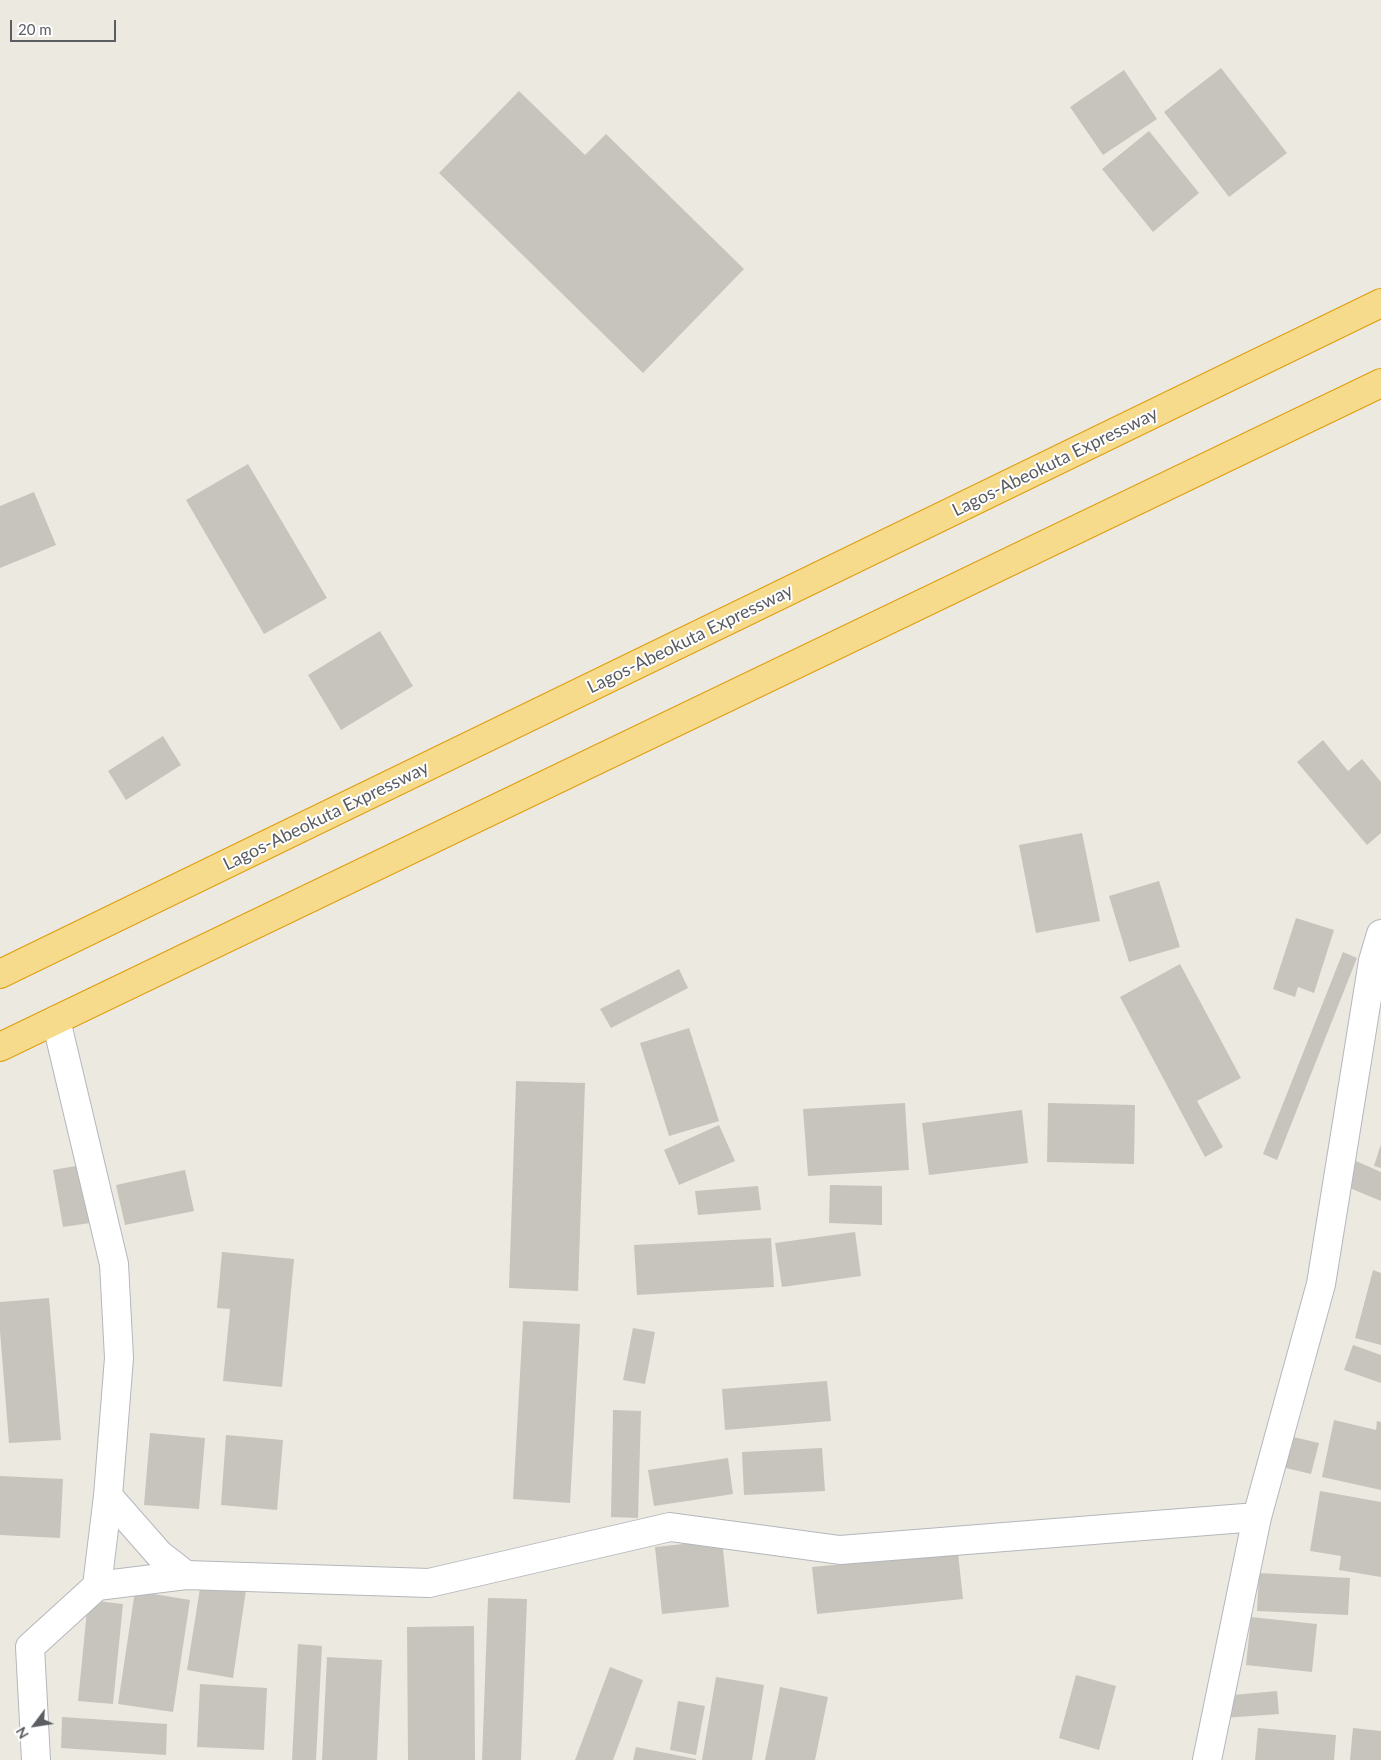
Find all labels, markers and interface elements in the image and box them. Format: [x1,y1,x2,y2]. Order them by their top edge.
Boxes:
scale bar [12,10,119,42]
text: 20 m [18,20,52,38]
street label: Lagos-Abeokuta Expressway [949,403,1161,521]
street label: Lagos-Abeokuta Expressway [584,580,796,698]
street label: Lagos-Abeokuta Expressway [220,757,432,875]
north arrow [10,1700,60,1750]
text: N [12,1724,32,1742]

